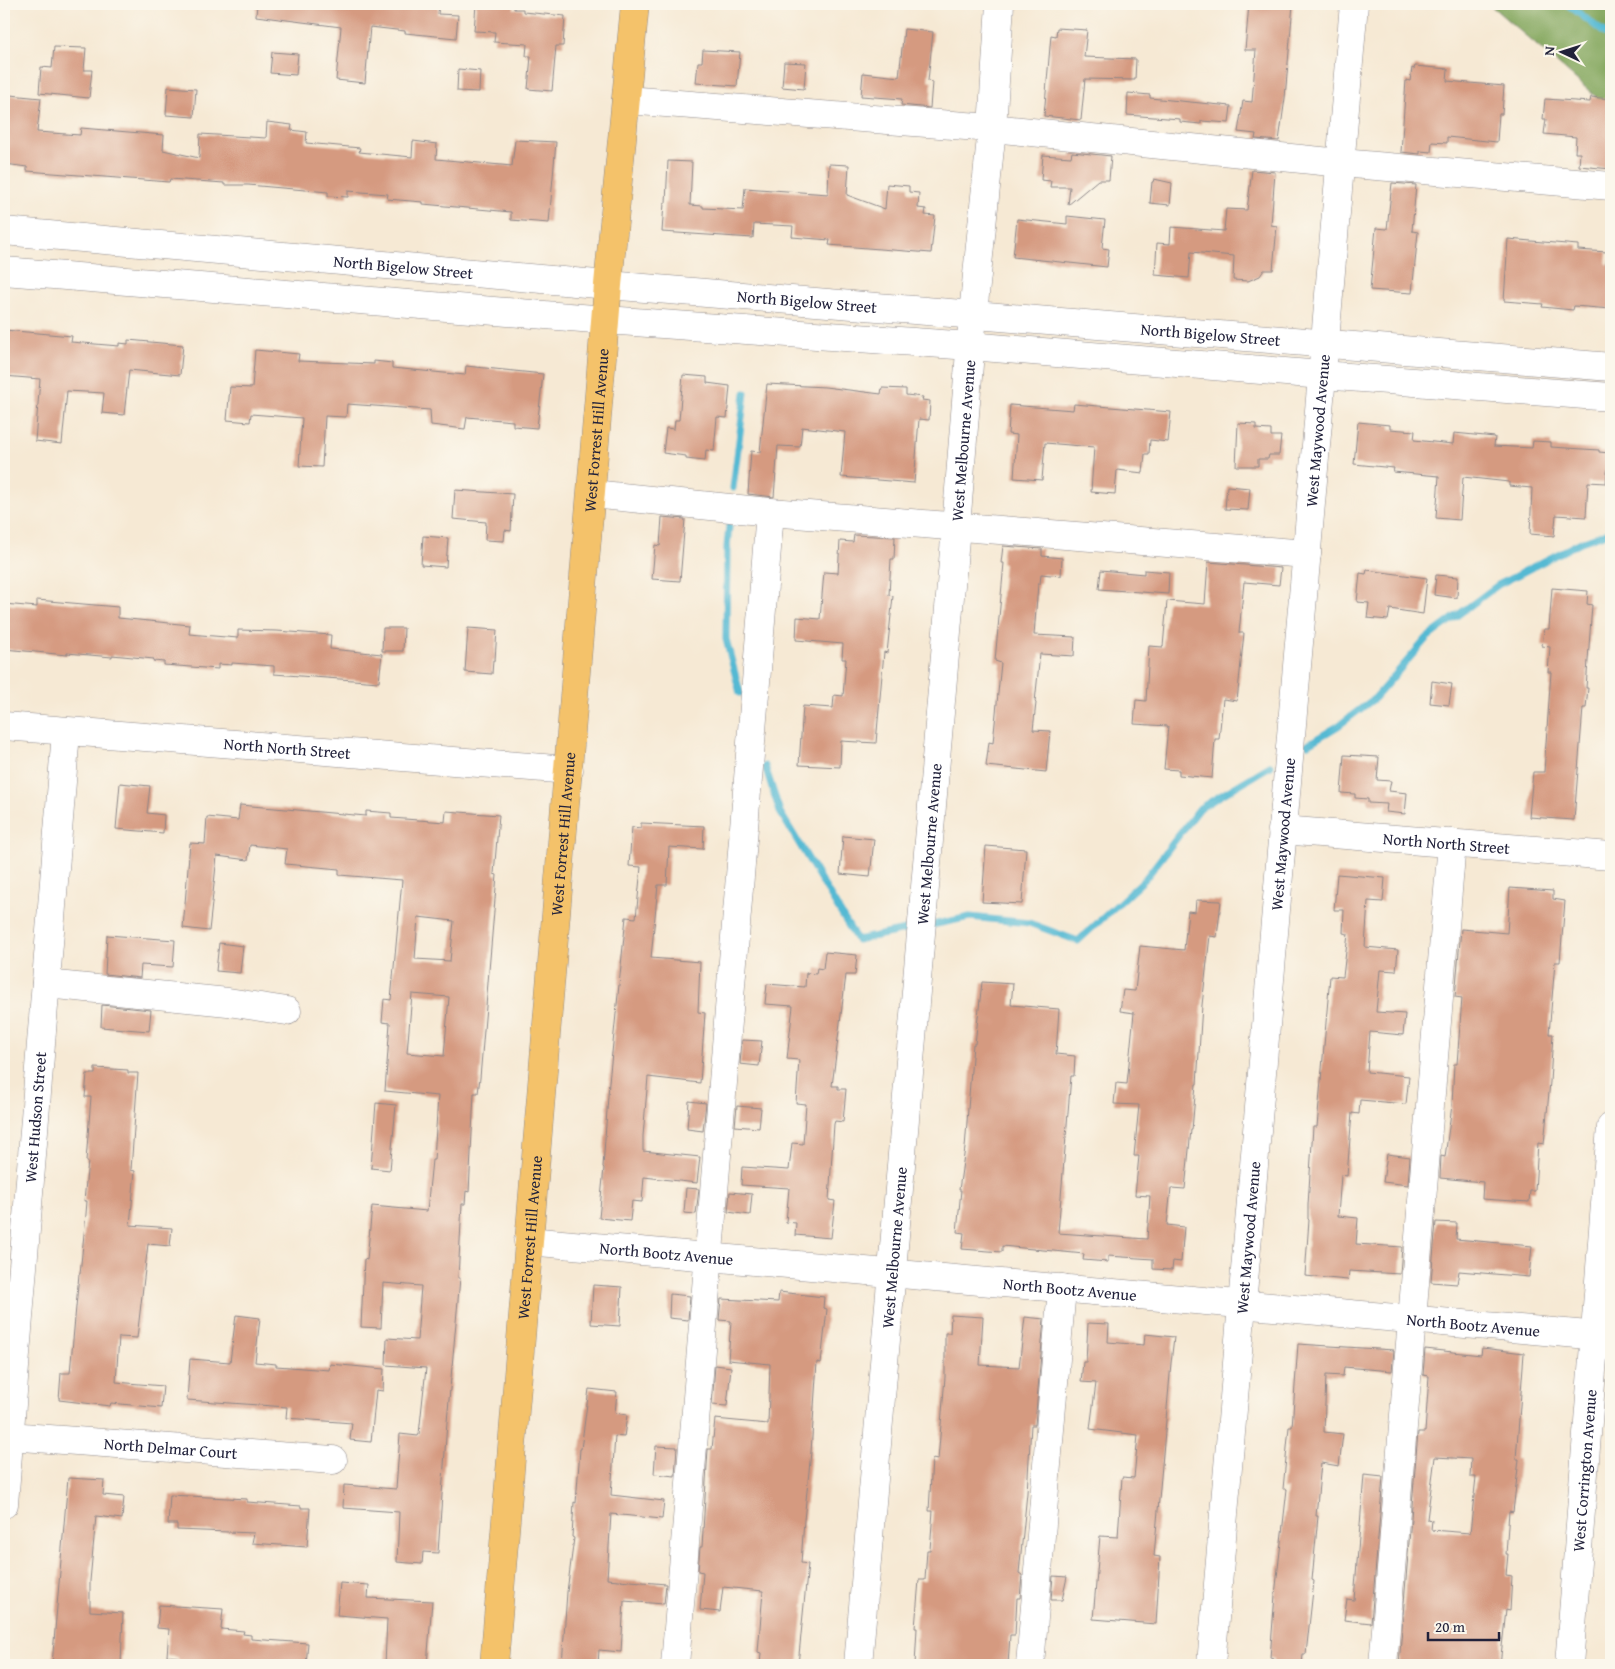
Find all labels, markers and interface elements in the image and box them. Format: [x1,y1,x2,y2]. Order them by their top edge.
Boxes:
north arrow [1538,28,1588,78]
text: N [1539,45,1559,56]
street label: North Bigelow Street [332,249,475,285]
street label: North Bigelow Street [736,284,878,319]
street label: North Bigelow Street [1140,317,1282,352]
street label: West Forrest Hill Avenue [577,347,615,513]
street label: West Maywood Avenue [1299,353,1336,508]
street label: West Melbourne Avenue [944,359,981,522]
street label: North North Street [223,731,352,765]
street label: West Forrest Hill Avenue [544,751,581,917]
street label: West Maywood Avenue [1264,757,1301,912]
street label: West Melbourne Avenue [910,762,948,926]
street label: North North Street [1382,826,1511,860]
street label: West Hudson Street [18,1050,52,1184]
street label: West Forrest Hill Avenue [511,1155,548,1320]
street label: West Maywood Avenue [1229,1160,1266,1315]
street label: West Melbourne Avenue [875,1166,913,1329]
street label: North Bootz Avenue [599,1235,734,1271]
street label: North Bootz Avenue [1002,1271,1138,1307]
street label: North Bootz Avenue [1405,1307,1541,1343]
street label: West Corrington Avenue [1566,1388,1602,1553]
street label: North Delmar Court [103,1431,238,1465]
scale bar [1428,1609,1499,1641]
text: 20 m [1435,1616,1466,1637]

